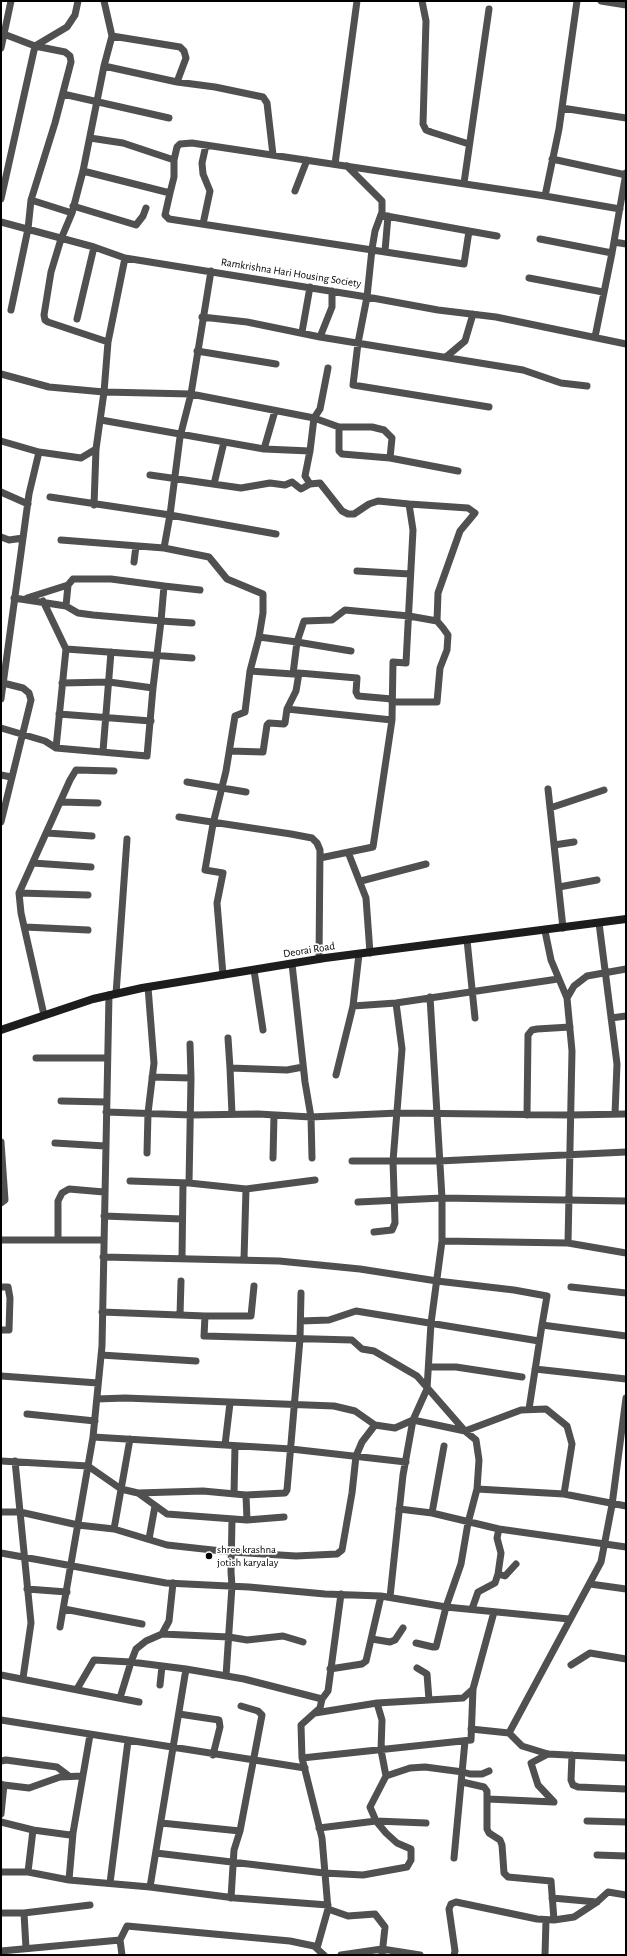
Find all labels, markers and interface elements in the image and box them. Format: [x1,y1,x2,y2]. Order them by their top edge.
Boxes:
street label: Ramkrishna Hari Housing Society [220,255,362,291]
street label: Deorai Road [282,939,336,961]
place label: shree krashna jotish karyalay [217,1543,279,1569]
marker: shree krashna jotish karyalay [204,1551,214,1561]

